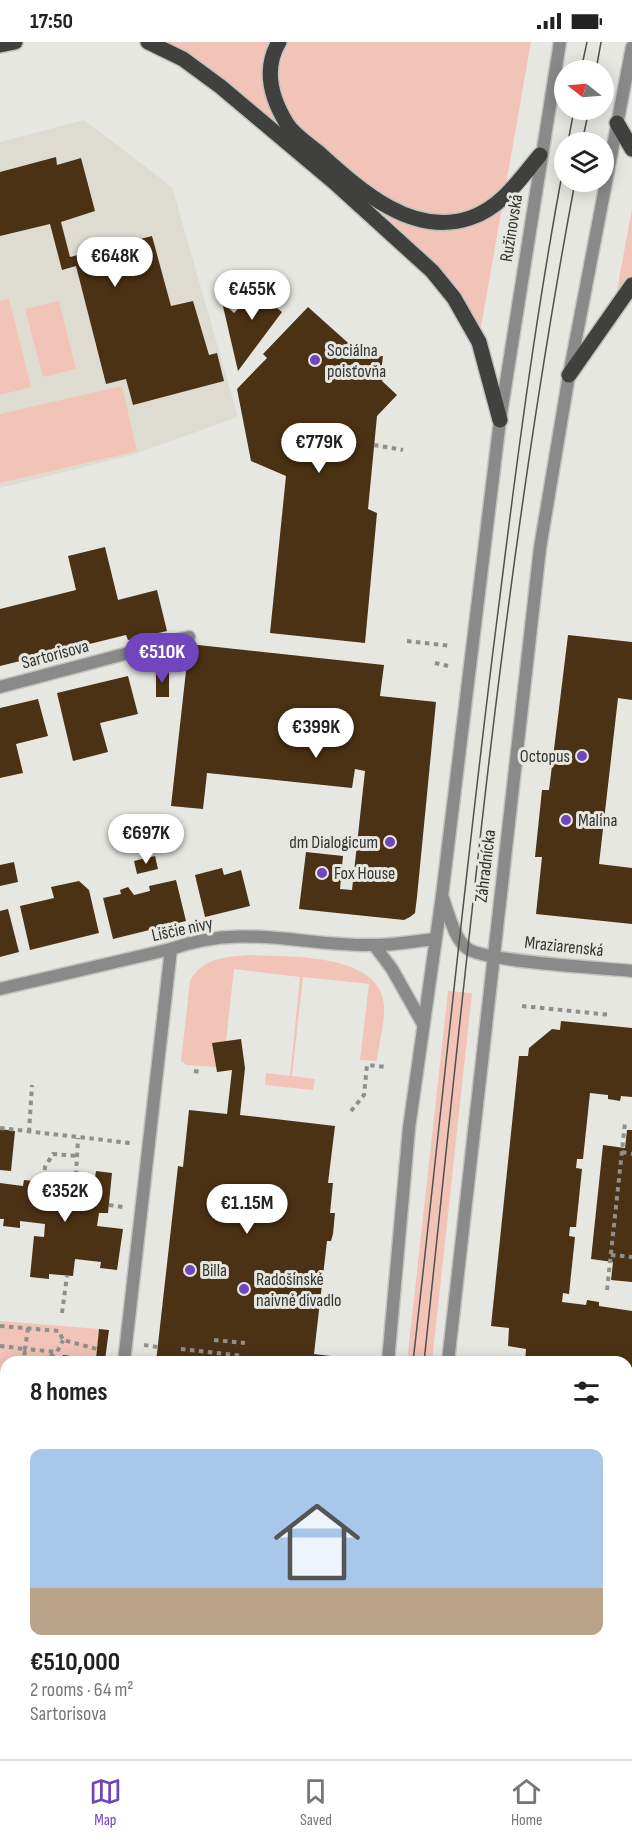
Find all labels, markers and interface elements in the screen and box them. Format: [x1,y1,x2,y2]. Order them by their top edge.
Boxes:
text: 17:50 [30,8,73,35]
north arrow [554,60,614,120]
map controls [554,60,614,192]
button: layers [554,132,614,192]
street label: Ružinovská [496,193,527,263]
pin: €648K [73,237,157,288]
text: €648K [91,244,139,268]
pin: €455K [210,270,294,321]
text: €455K [228,277,276,301]
place label: Sociálna poisťovňa [327,340,386,382]
marker: Sociálna poisťovňa [308,353,322,367]
pin: €779K [277,423,361,474]
text: €779K [295,430,343,454]
pin: €510K [120,633,204,684]
street label: Sartorisova [19,635,91,674]
text: €510K [139,640,185,664]
pin: €399K [274,708,358,759]
text: €399K [292,715,340,739]
place label: Octopus [520,746,570,767]
marker: Octopus [575,749,589,763]
place label: Malina [578,810,617,831]
marker: Malina [559,813,573,827]
pin: €697K [104,814,188,865]
text: €697K [122,821,170,845]
street label: Záhradnícka [471,828,500,904]
place label: dm Dialogicum [289,832,378,853]
marker: dm Dialogicum [383,835,397,849]
place label: Fox House [334,863,395,884]
marker: Fox House [315,866,329,880]
street label: Líščie nivy [150,913,215,946]
street label: Mraziarenská [523,932,605,961]
pin: €352K [23,1172,107,1223]
text: €352K [42,1179,88,1203]
pin: €1.15M [198,1184,296,1235]
text: €1.15M [221,1191,273,1215]
place label: Billa [202,1260,227,1281]
marker: Billa [183,1263,197,1277]
place label: Radošinské naivné divadlo [256,1269,342,1311]
marker: Radošinské naivné divadlo [237,1282,251,1296]
icon: filters [570,1376,603,1409]
text: 8 homes [30,1377,108,1408]
icon: home [263,1488,371,1596]
text: €510,000 [30,1647,120,1678]
text: 2 rooms · 64 m² [30,1678,134,1702]
text: Sartorisova [30,1702,106,1726]
tab: Map [89,1775,122,1830]
tab: Saved [299,1775,332,1830]
tab: Home [510,1775,543,1830]

